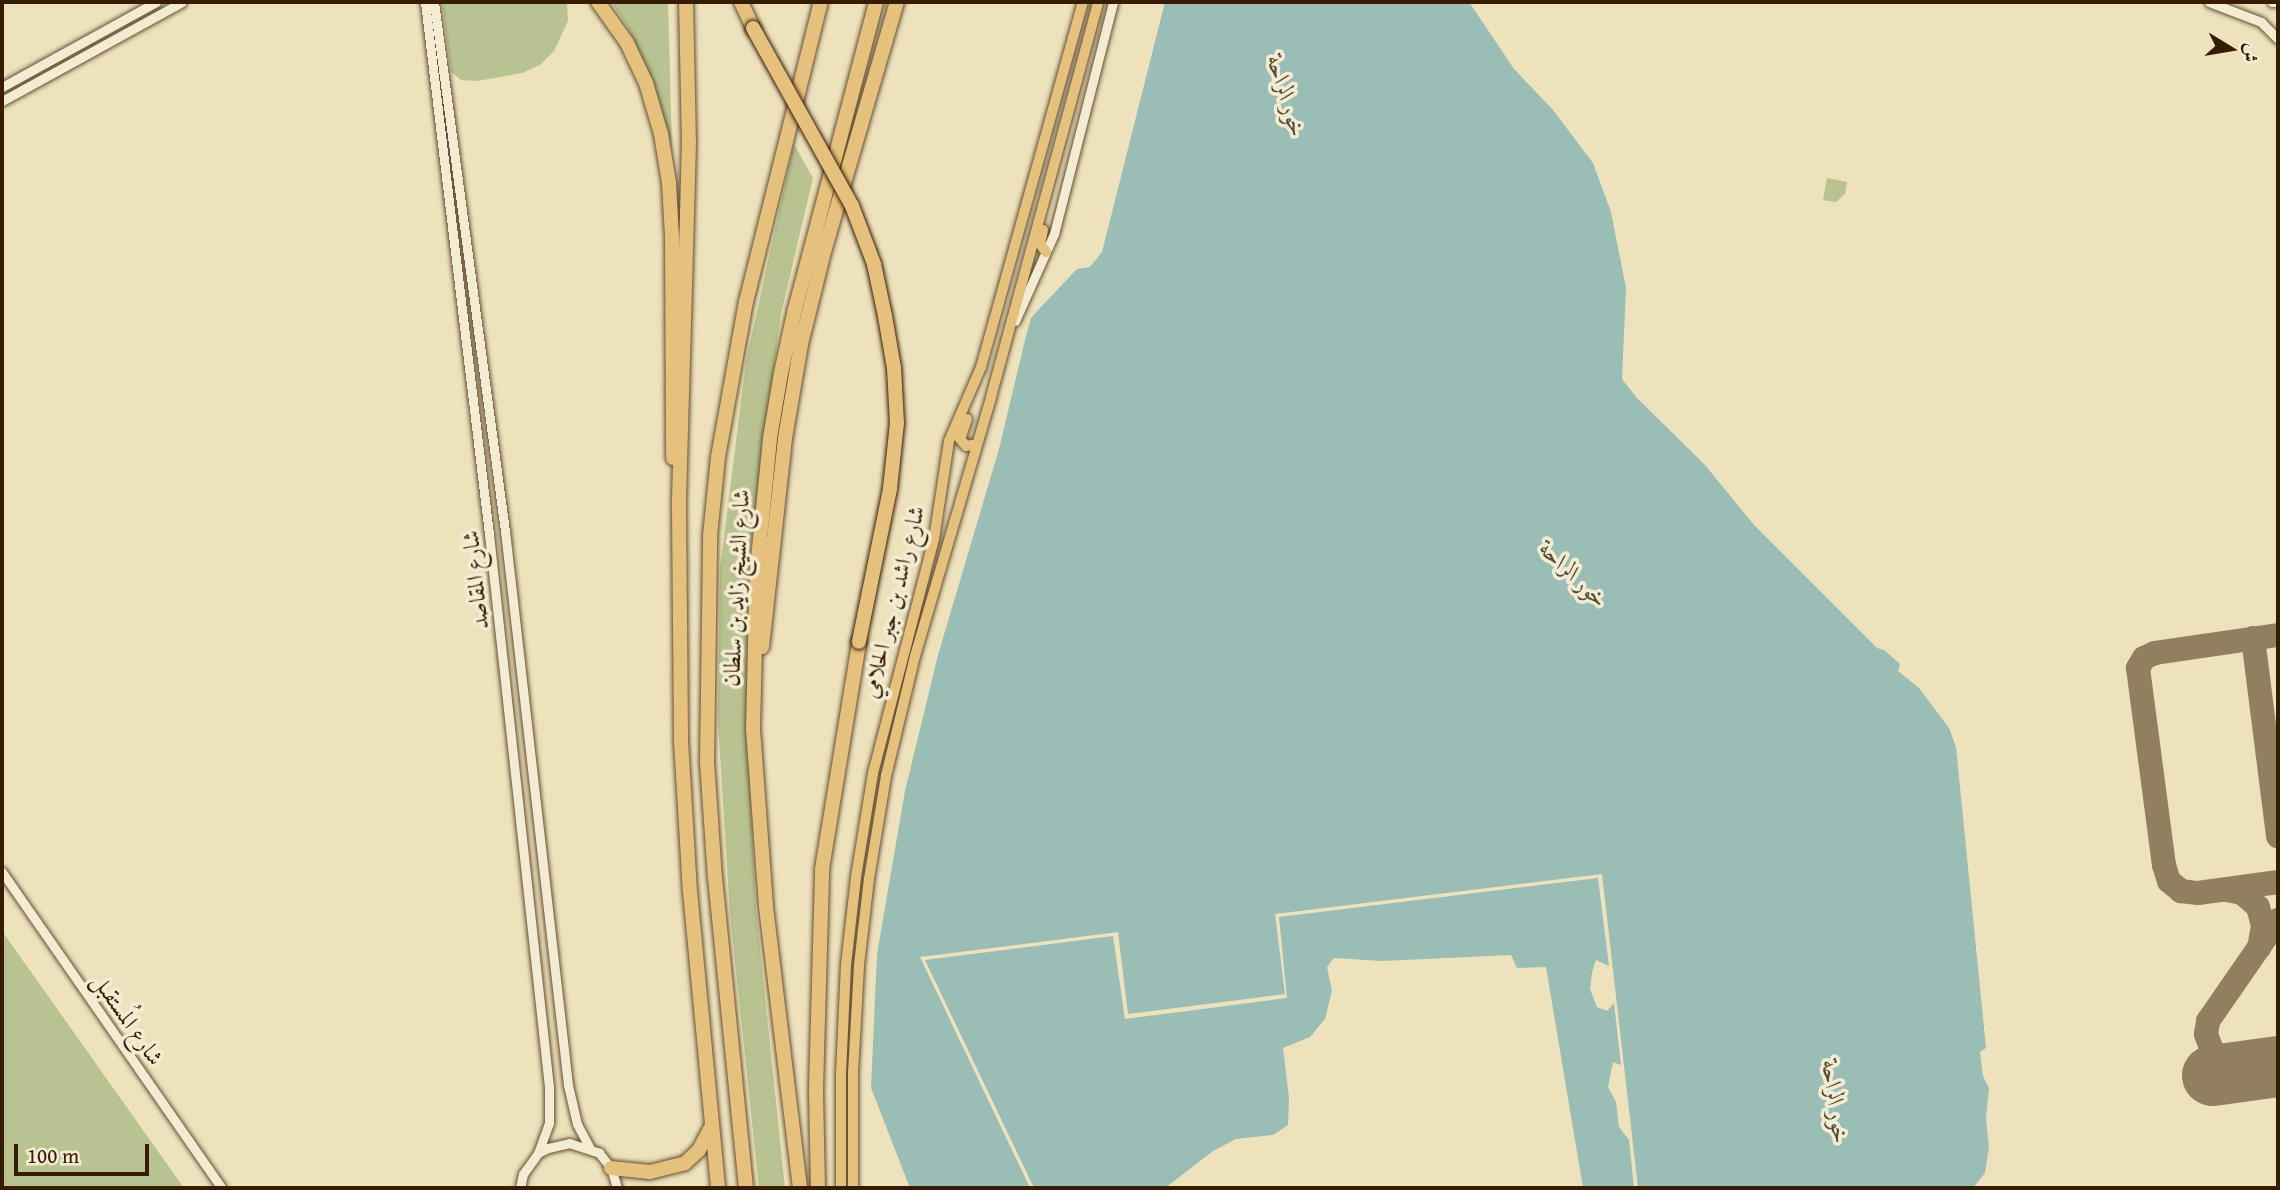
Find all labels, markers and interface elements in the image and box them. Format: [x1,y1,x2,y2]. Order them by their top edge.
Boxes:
north arrow [2196,14,2266,84]
text: ش [2236,41,2267,65]
water label: خور الراحة [1261,51,1313,141]
street label: شارع الشيخ زايد بن سلطان [717,489,755,687]
street label: شارع راشد بن جبر الحلامي [856,503,930,701]
street label: شارع المقاصد [456,529,494,631]
water label: خور الراحة [1534,534,1614,614]
street label: شارع المُستقبل [86,968,170,1070]
water label: خور الراحة [1816,1058,1856,1146]
scale bar [18,1130,152,1174]
text: 100 m [27,1140,79,1171]

